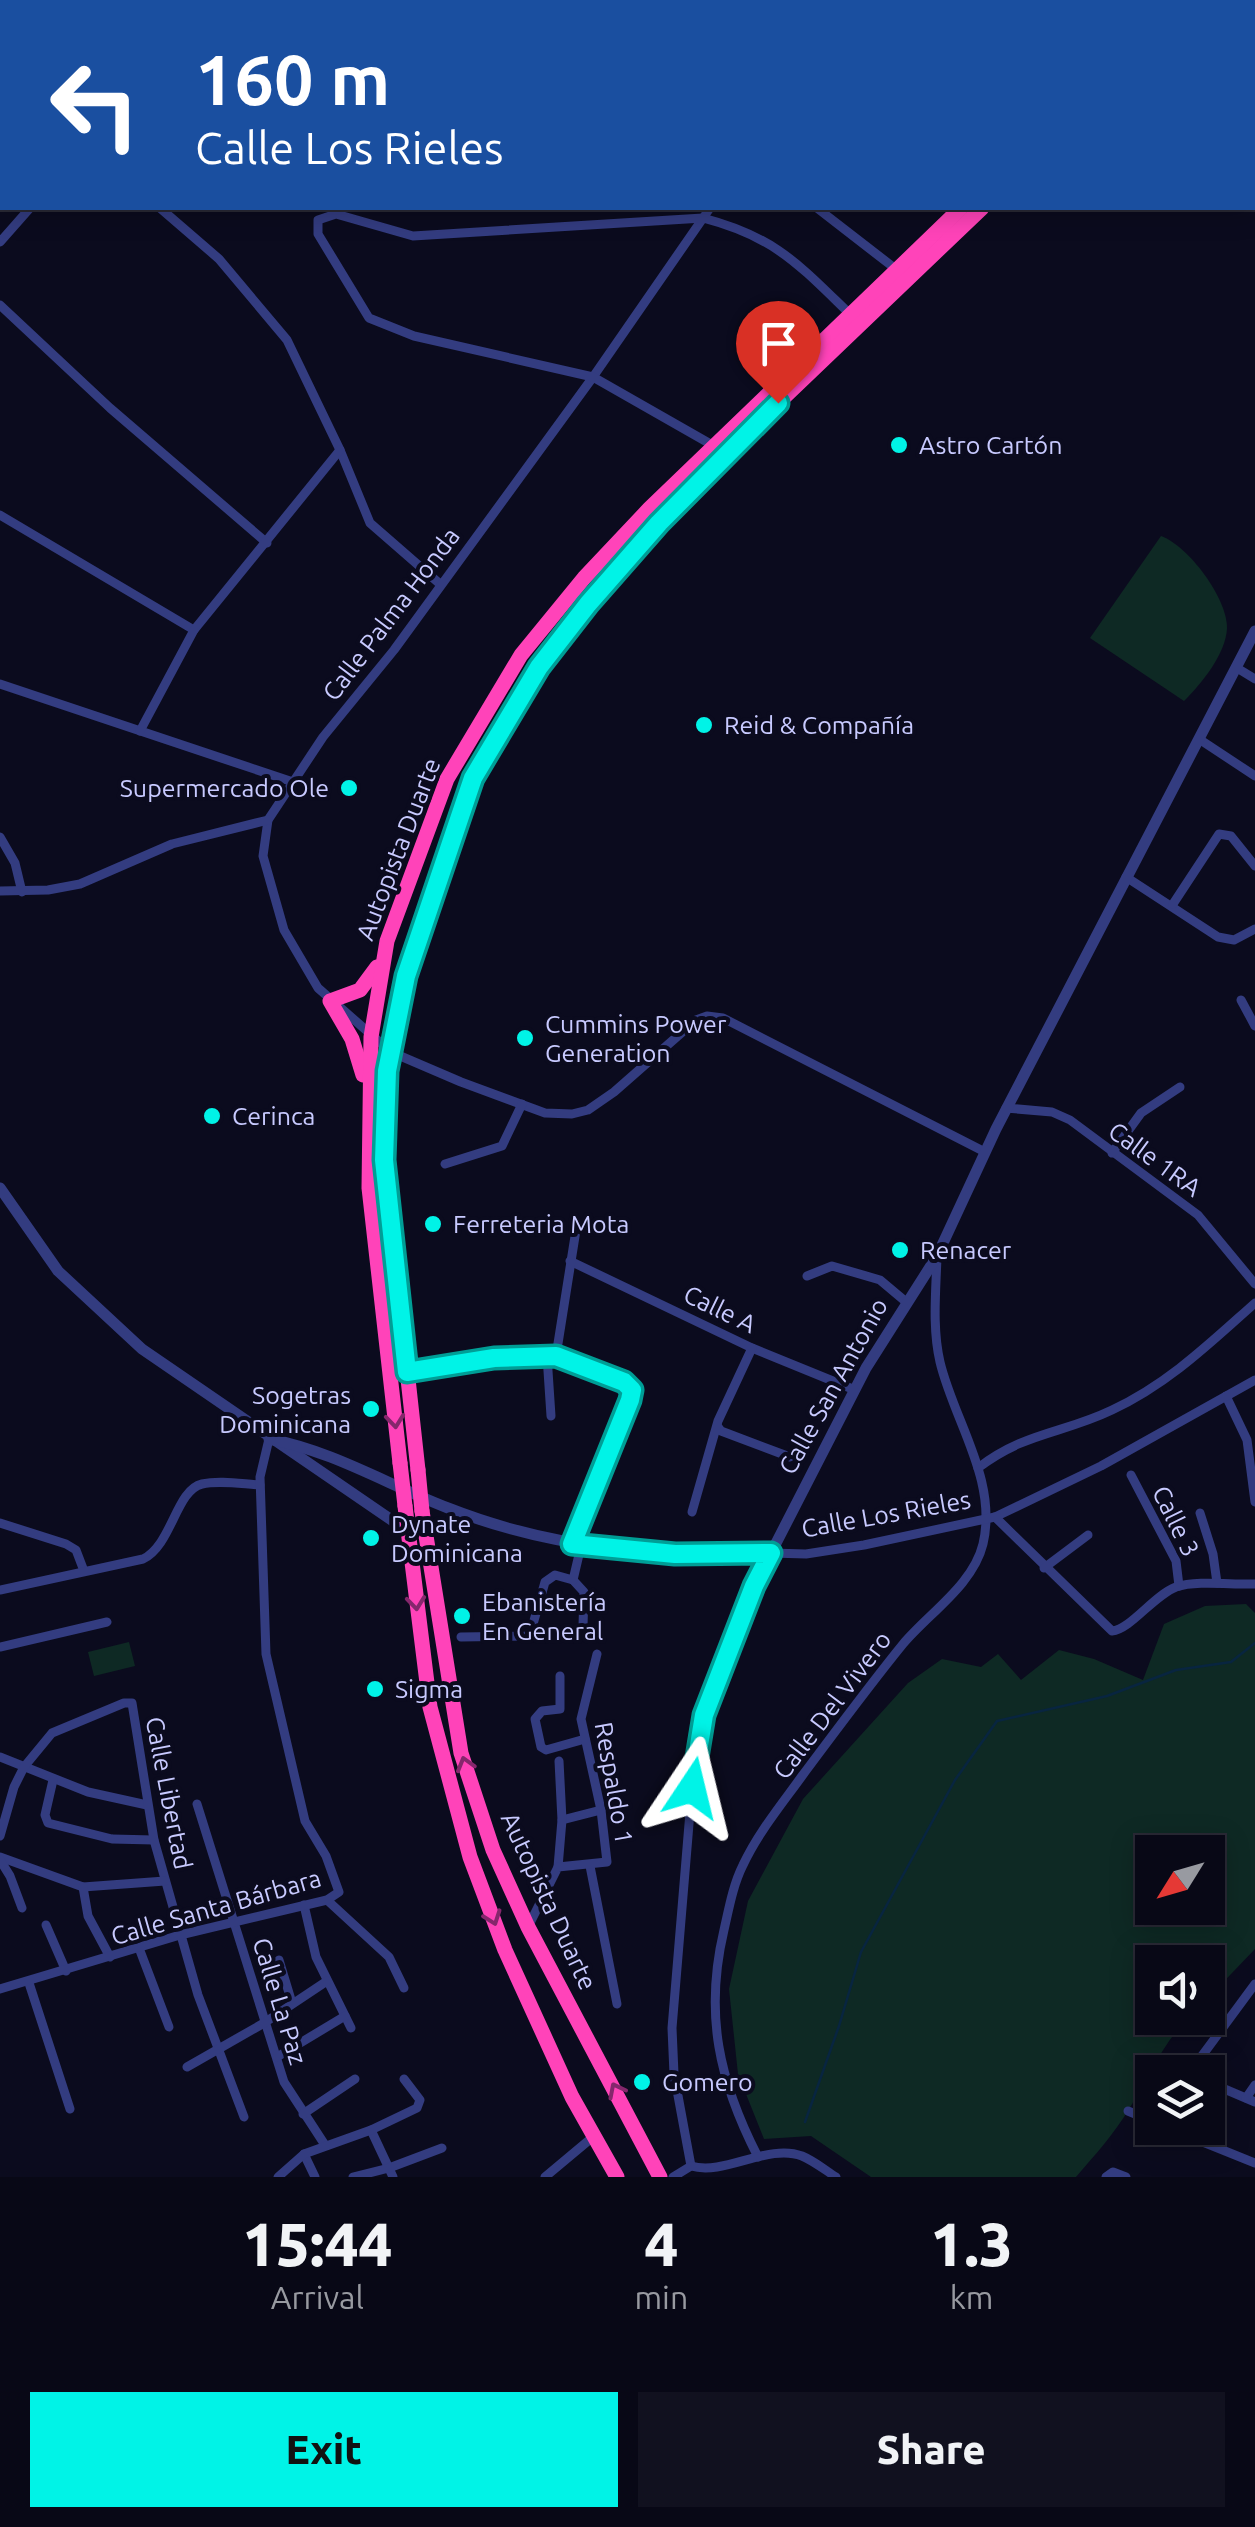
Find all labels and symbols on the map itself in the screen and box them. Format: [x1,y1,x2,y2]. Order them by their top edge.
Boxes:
pin [736,301,821,404]
place label: Astro Cartón [919,431,1062,459]
marker: Astro Cartón [888,434,910,456]
street label: Calle Palma Honda [317,522,465,706]
place label: Reid & Compañía [724,711,914,739]
marker: Reid & Compañía [693,714,715,736]
street label: Autopista Duarte [350,754,446,944]
place label: Supermercado Ole [120,774,329,802]
marker: Supermercado Ole [338,777,360,799]
place label: Cummins Power Generation [545,1010,727,1067]
marker: Cummins Power Generation [514,1027,536,1049]
place label: Cerinca [232,1102,315,1130]
marker: Cerinca [201,1105,223,1127]
street label: Calle 1RA [1103,1116,1207,1202]
place label: Ferreteria Mota [453,1210,629,1238]
marker: Ferreteria Mota [422,1213,444,1235]
place label: Renacer [920,1236,1012,1264]
marker: Renacer [889,1239,911,1261]
street label: Calle A [679,1280,761,1338]
street label: Calle San Antonio [773,1293,893,1479]
place label: Sogetras Dominicana [219,1381,351,1438]
marker: Sogetras Dominicana [360,1398,382,1420]
one-way arrow [384,1413,405,1429]
street label: Calle 3 [1147,1481,1205,1561]
street label: Calle Los Rieles [799,1485,973,1543]
place label: Dynate Dominicana [391,1510,523,1567]
marker: Dynate Dominicana [360,1527,382,1549]
place label: Ebanistería En General [482,1588,607,1645]
one-way arrow [405,1596,426,1612]
marker: Ebanistería En General [451,1605,473,1627]
street label: Calle Del Vivero [767,1626,897,1784]
place label: Sigma [395,1675,463,1703]
marker: Sigma [364,1678,386,1700]
street label: Calle Libertad [140,1714,198,1872]
street label: Respaldo 1 [590,1720,638,1846]
position arrow [640,1736,744,1840]
one-way arrow [456,1757,477,1774]
street label: Autopista Duarte [496,1808,602,1994]
north arrow [1135,1835,1225,1925]
street label: Calle Santa Bárbara [108,1864,324,1950]
one-way arrow [481,1908,501,1926]
street label: Calle La Paz [247,1934,313,2068]
place label: Gomero [662,2068,753,2096]
marker: Gomero [631,2071,653,2093]
one-way arrow [609,2083,628,2101]

